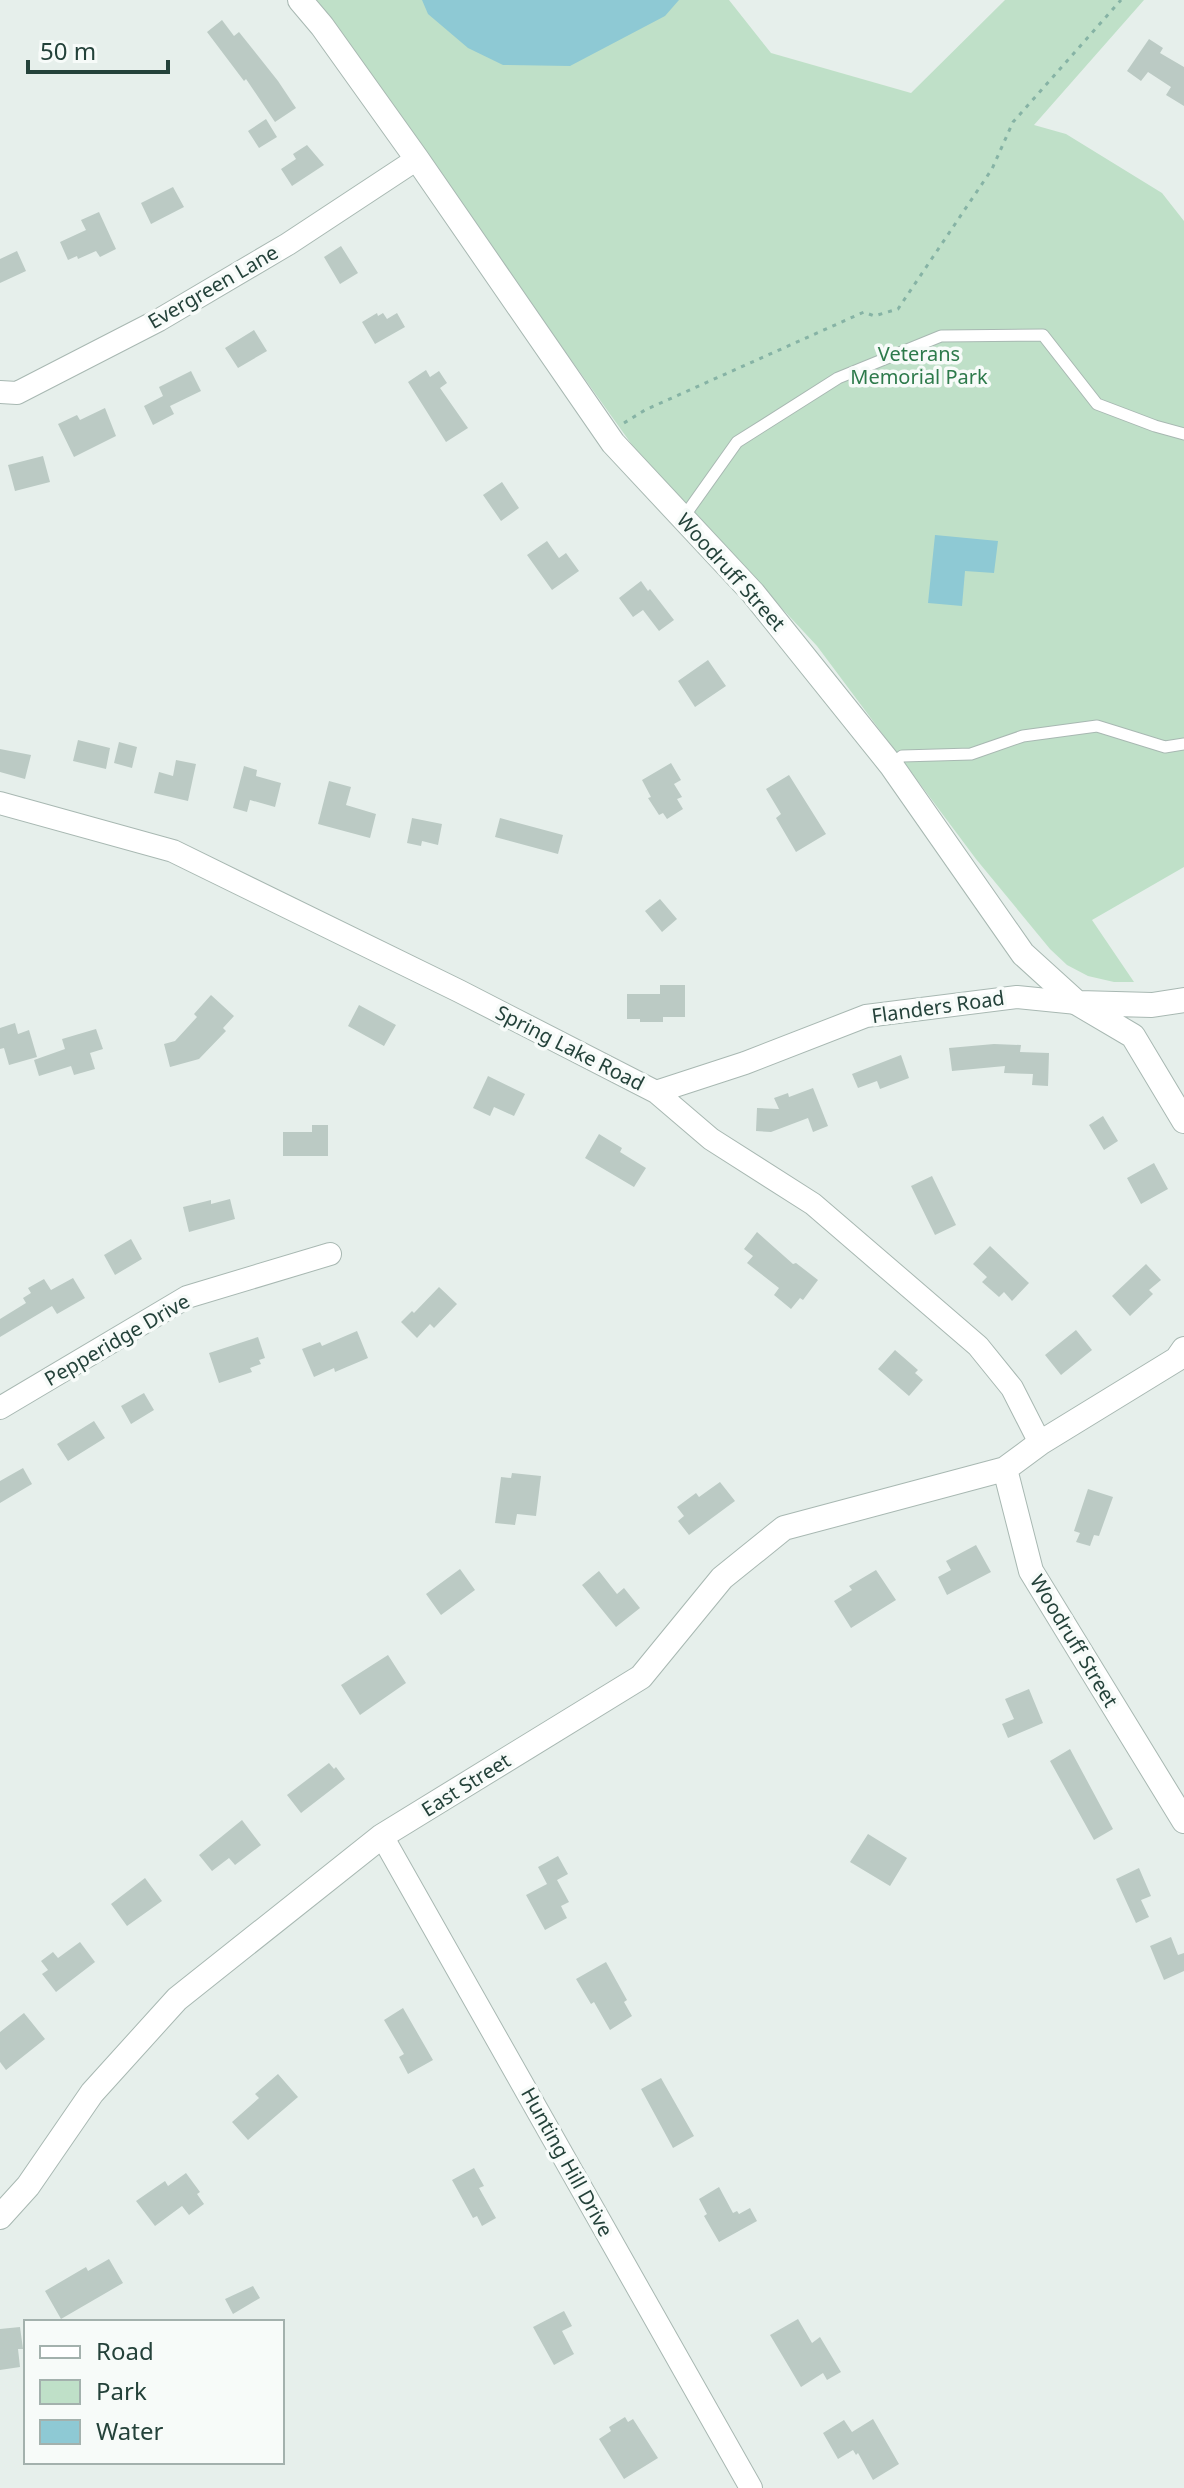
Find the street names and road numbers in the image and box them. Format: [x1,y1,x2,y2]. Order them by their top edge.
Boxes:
street label: Evergreen Lane [143,238,283,335]
street label: Woodruff Street [671,507,792,636]
street label: Flanders Road [870,984,1006,1029]
street label: Spring Lake Road [491,998,649,1097]
street label: Pepperidge Drive [39,1287,194,1392]
street label: Woodruff Street [1024,1569,1125,1712]
street label: East Street [416,1747,515,1823]
street label: Hunting Hill Drive [515,2082,620,2241]

